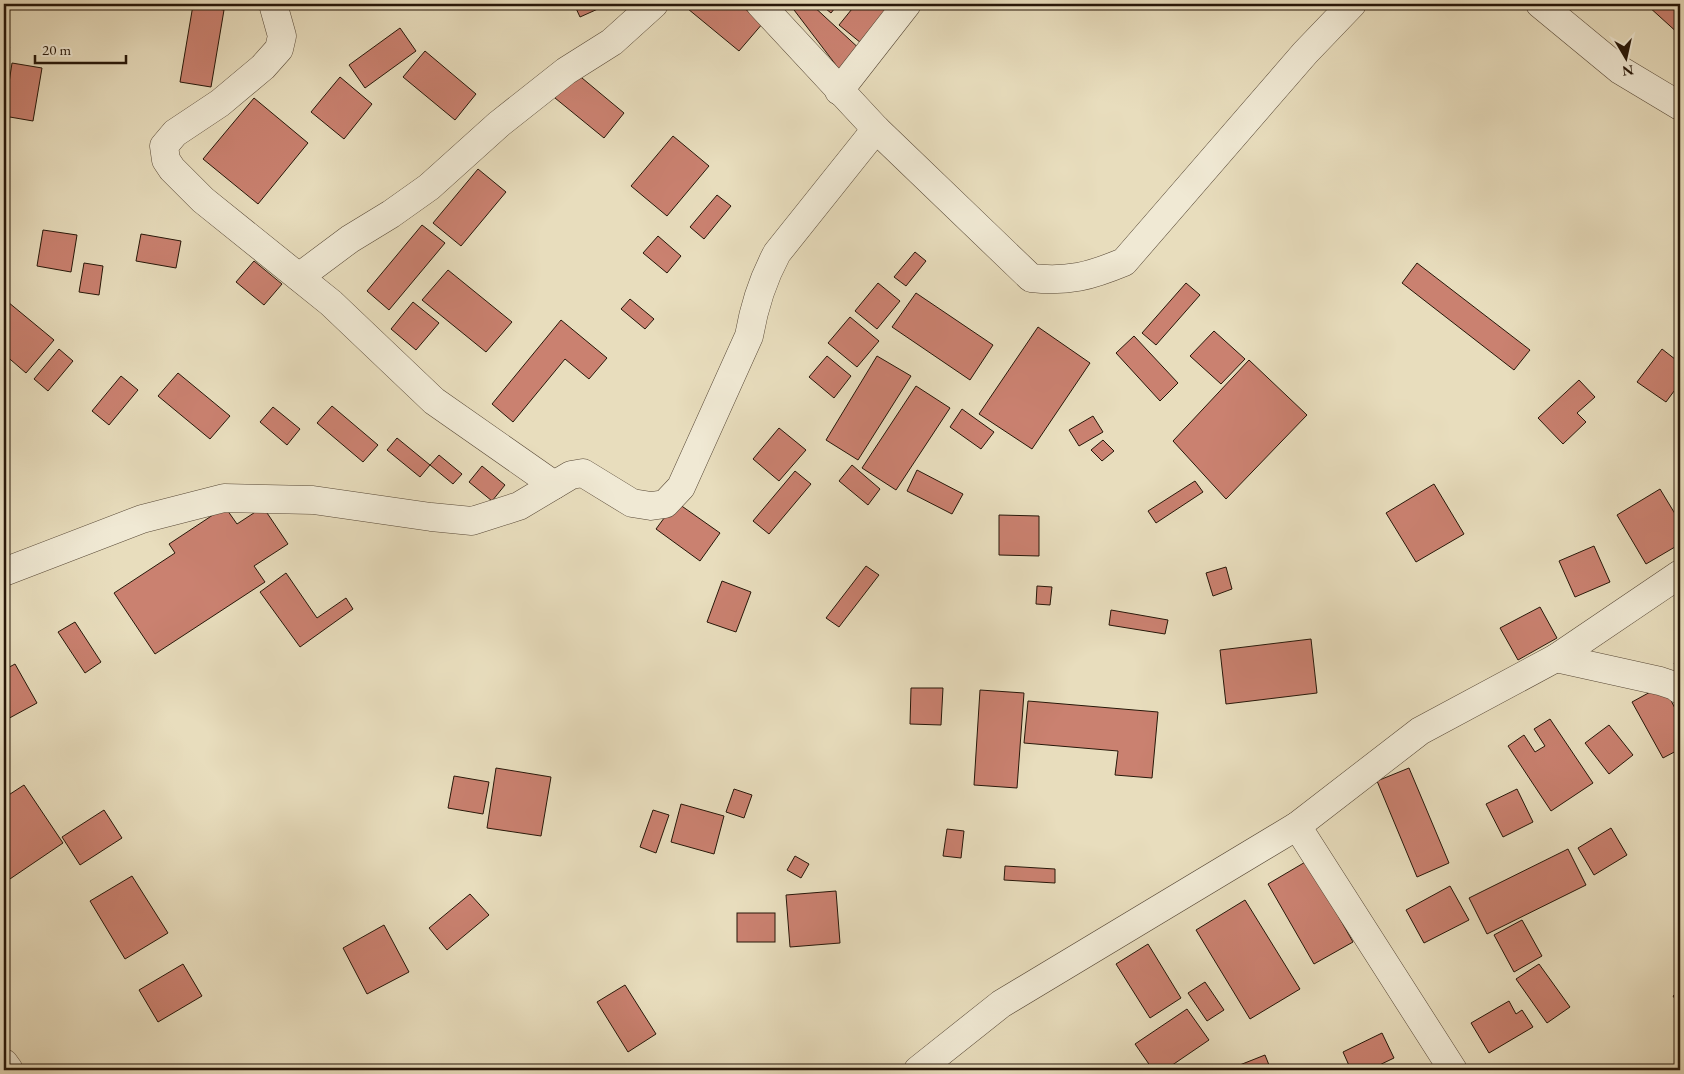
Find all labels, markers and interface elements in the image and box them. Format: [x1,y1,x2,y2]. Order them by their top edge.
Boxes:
scale bar [35,32,126,64]
north arrow [1602,32,1652,82]
text: 20 m [42,40,71,59]
text: N [1620,61,1635,81]

